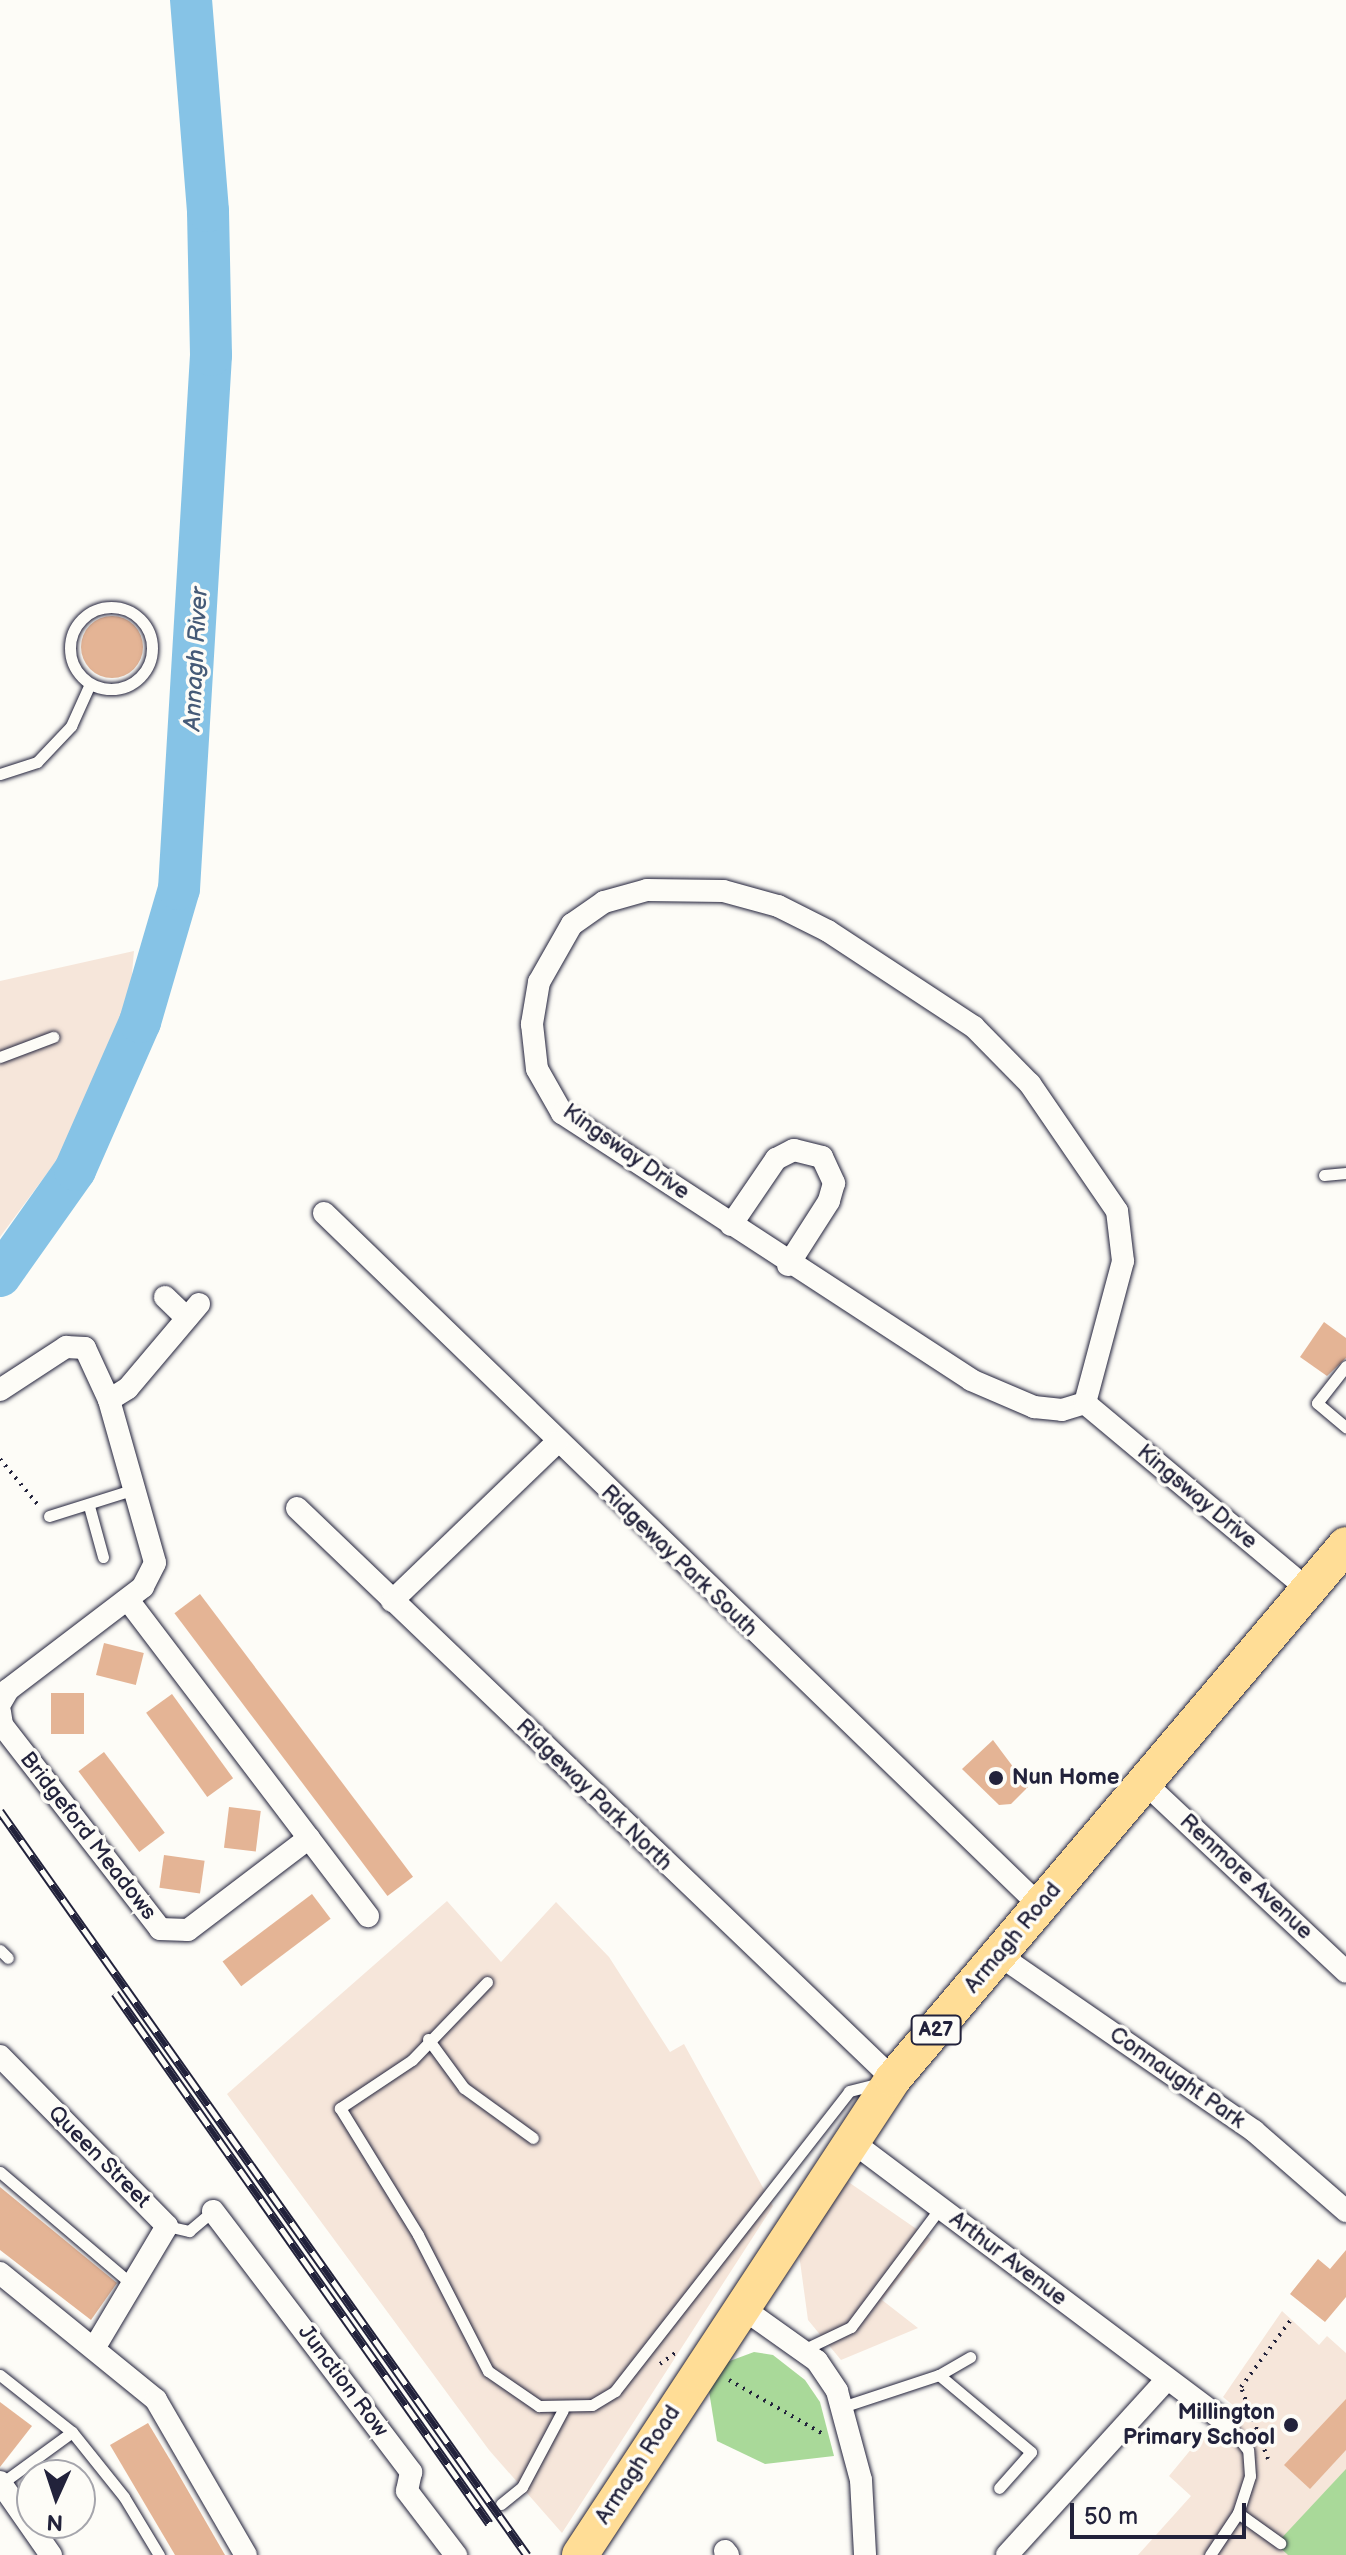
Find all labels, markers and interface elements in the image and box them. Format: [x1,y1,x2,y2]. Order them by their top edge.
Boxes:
water label: Annagh River [178,586,214,732]
street label: Kingsway Drive [557,1098,695,1206]
street label: Kingsway Drive [1131,1439,1263,1555]
street label: Ridgeway Park South [595,1479,763,1643]
street label: Ridgeway Park North [510,1713,678,1877]
street label: Bridgeford Meadows [14,1747,162,1925]
place label: Nun Home [1012,1765,1119,1791]
marker: Nun Home [987,1769,1005,1787]
street label: Renmore Avenue [1174,1809,1318,1945]
street label: Armagh Road [959,1877,1067,1999]
road number: A27 [910,2014,962,2046]
street label: Connaught Park [1104,2021,1250,2135]
street label: Queen Street [42,2100,156,2214]
street label: Arthur Avenue [944,2206,1072,2312]
street label: Junction Row [292,2320,394,2442]
place label: Millington Primary School [1122,2399,1275,2450]
street label: Armagh Road [590,2401,686,2529]
marker: Millington Primary School [1282,2416,1300,2434]
north arrow [16,2459,96,2539]
scale bar [1074,2487,1250,2537]
text: 50 m [1084,2502,1138,2531]
text: N [46,2508,64,2535]

